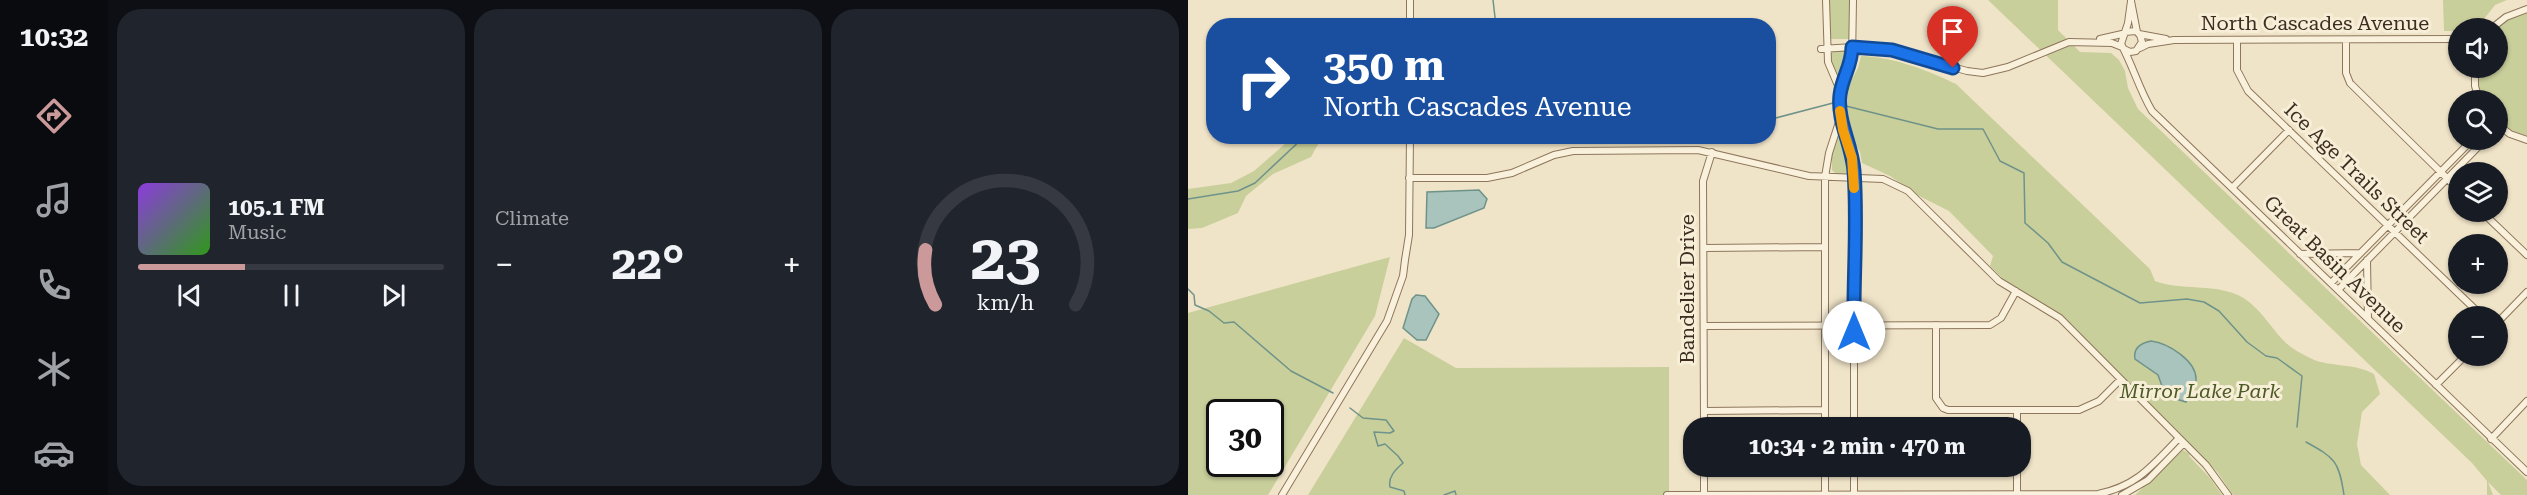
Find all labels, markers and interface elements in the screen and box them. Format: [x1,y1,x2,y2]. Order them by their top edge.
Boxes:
pin [1927,6,1978,68]
street label: North Cascades Avenue [2201,11,2429,35]
icon: arrive [1936,15,1969,48]
map controls [2448,18,2508,366]
button: sound [2448,18,2508,78]
text: 10:32 [20,21,88,53]
text: 350 m [1323,41,1445,90]
icon: right [1224,42,1302,120]
button: search [2448,90,2508,150]
text: North Cascades Avenue [1323,91,1631,123]
icon: directions [33,95,75,137]
street label: Ice Age Trails Street [2280,98,2435,249]
button: layers [2448,162,2508,222]
icon: music [33,179,75,221]
street label: Great Basin Avenue [2259,190,2411,338]
text: 105.1 FM [228,195,325,220]
text: Climate [495,206,569,230]
street label: Bandelier Drive [1675,214,1699,364]
text: Music [228,220,287,244]
text: 23 [970,221,1040,294]
button: + [2448,234,2508,294]
text: 22° [612,237,684,290]
text: − [495,245,513,284]
text: + [783,245,801,284]
icon: phone [33,264,75,306]
icon: previous [173,279,206,312]
icon: pause [275,279,308,312]
icon: next [377,279,410,312]
text: km/h [976,290,1034,315]
position arrow [1822,300,1886,364]
button: − [2448,306,2508,366]
icon: climate [33,348,75,390]
park label: Mirror Lake Park [2119,379,2280,403]
speed limit sign: 30 [1206,399,1284,477]
icon: car [33,432,75,474]
text: 10:34 · 2 min · 470 m [1748,434,1966,459]

